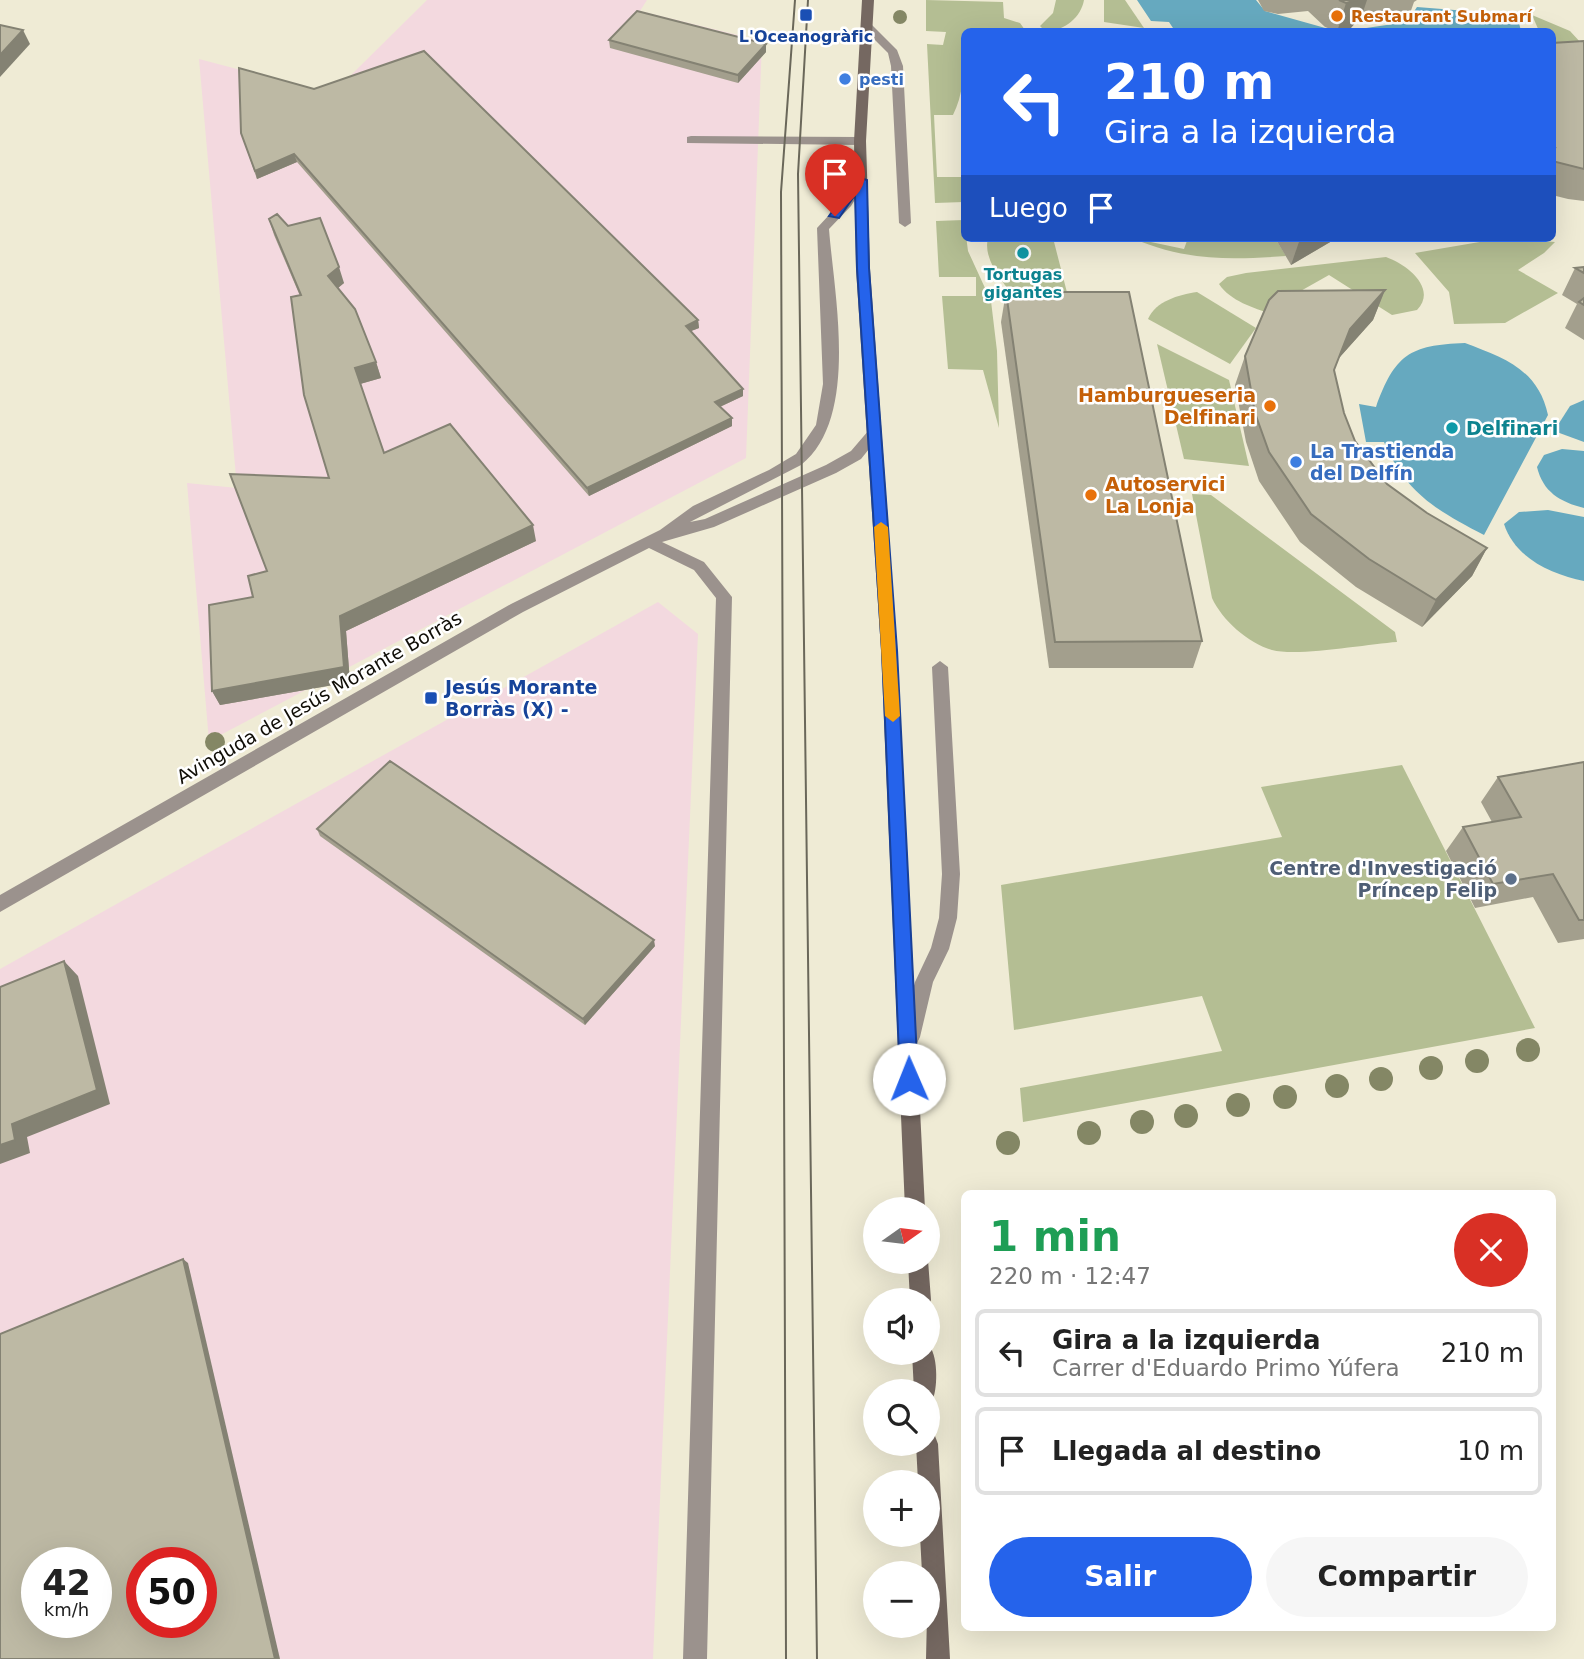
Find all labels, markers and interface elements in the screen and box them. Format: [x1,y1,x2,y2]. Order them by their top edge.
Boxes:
marker: L'Oceanogràfic [798,7,814,23]
place label: Restaurant Submarí [1351,7,1534,26]
marker: Restaurant Submarí [1329,8,1345,24]
place label: L'Oceanogràfic [739,27,873,46]
text: 210 m [1104,54,1274,111]
icon: left [989,56,1080,147]
place label: pesti [859,70,904,89]
marker: pesti [837,71,853,87]
text: Gira a la izquierda [1104,113,1396,151]
pin [805,144,865,216]
icon: arrive [816,155,854,193]
icon: arrive [1082,189,1120,227]
text: Luego [989,193,1068,223]
marker: Tortugas gigantes [1015,245,1031,261]
place label: Tortugas gigantes [984,265,1062,302]
place label: Hamburgueseria Delfinari [1078,384,1256,428]
marker: Hamburgueseria Delfinari [1262,398,1278,414]
place label: Delfinari [1466,417,1558,439]
marker: Delfinari [1444,420,1460,436]
place label: La Trastienda del Delfín [1310,440,1454,484]
marker: La Trastienda del Delfín [1288,454,1304,470]
place label: Autoservici La Lonja [1105,473,1226,517]
marker: Autoservici La Lonja [1083,487,1099,503]
street label: Avinguda de Jesús Morante Borràs [173,606,465,788]
place label: Jesús Morante Borràs (X) - [443,676,597,720]
marker: Jesús Morante Borràs (X) - [423,690,439,706]
place label: Centre d'Investigació Príncep Felip [1269,857,1497,901]
marker: Centre d'Investigació Príncep Felip [1503,871,1519,887]
position arrow [872,1042,946,1116]
north arrow [863,1197,940,1274]
map controls [863,1197,940,1638]
text: 1 min [989,1212,1121,1261]
button: close [1454,1213,1528,1287]
text: 220 m · 12:47 [989,1263,1151,1289]
button: sound [863,1288,940,1365]
text: Gira a la izquierda [1052,1325,1320,1355]
icon: left [993,1334,1031,1372]
text: 210 m [1441,1338,1524,1368]
text: Carrer d'Eduardo Primo Yúfera [1052,1355,1400,1381]
button: search [863,1379,940,1456]
icon: arrive [993,1432,1031,1470]
text: Llegada al destino [1052,1436,1321,1466]
text: 10 m [1457,1436,1524,1466]
button: + [863,1470,940,1547]
button: Salir [989,1537,1252,1617]
button: Compartir [1266,1537,1528,1617]
speed limit sign: 50 [126,1547,217,1638]
button: − [863,1561,940,1638]
text: 42 [42,1563,91,1603]
text: km/h [44,1599,89,1620]

